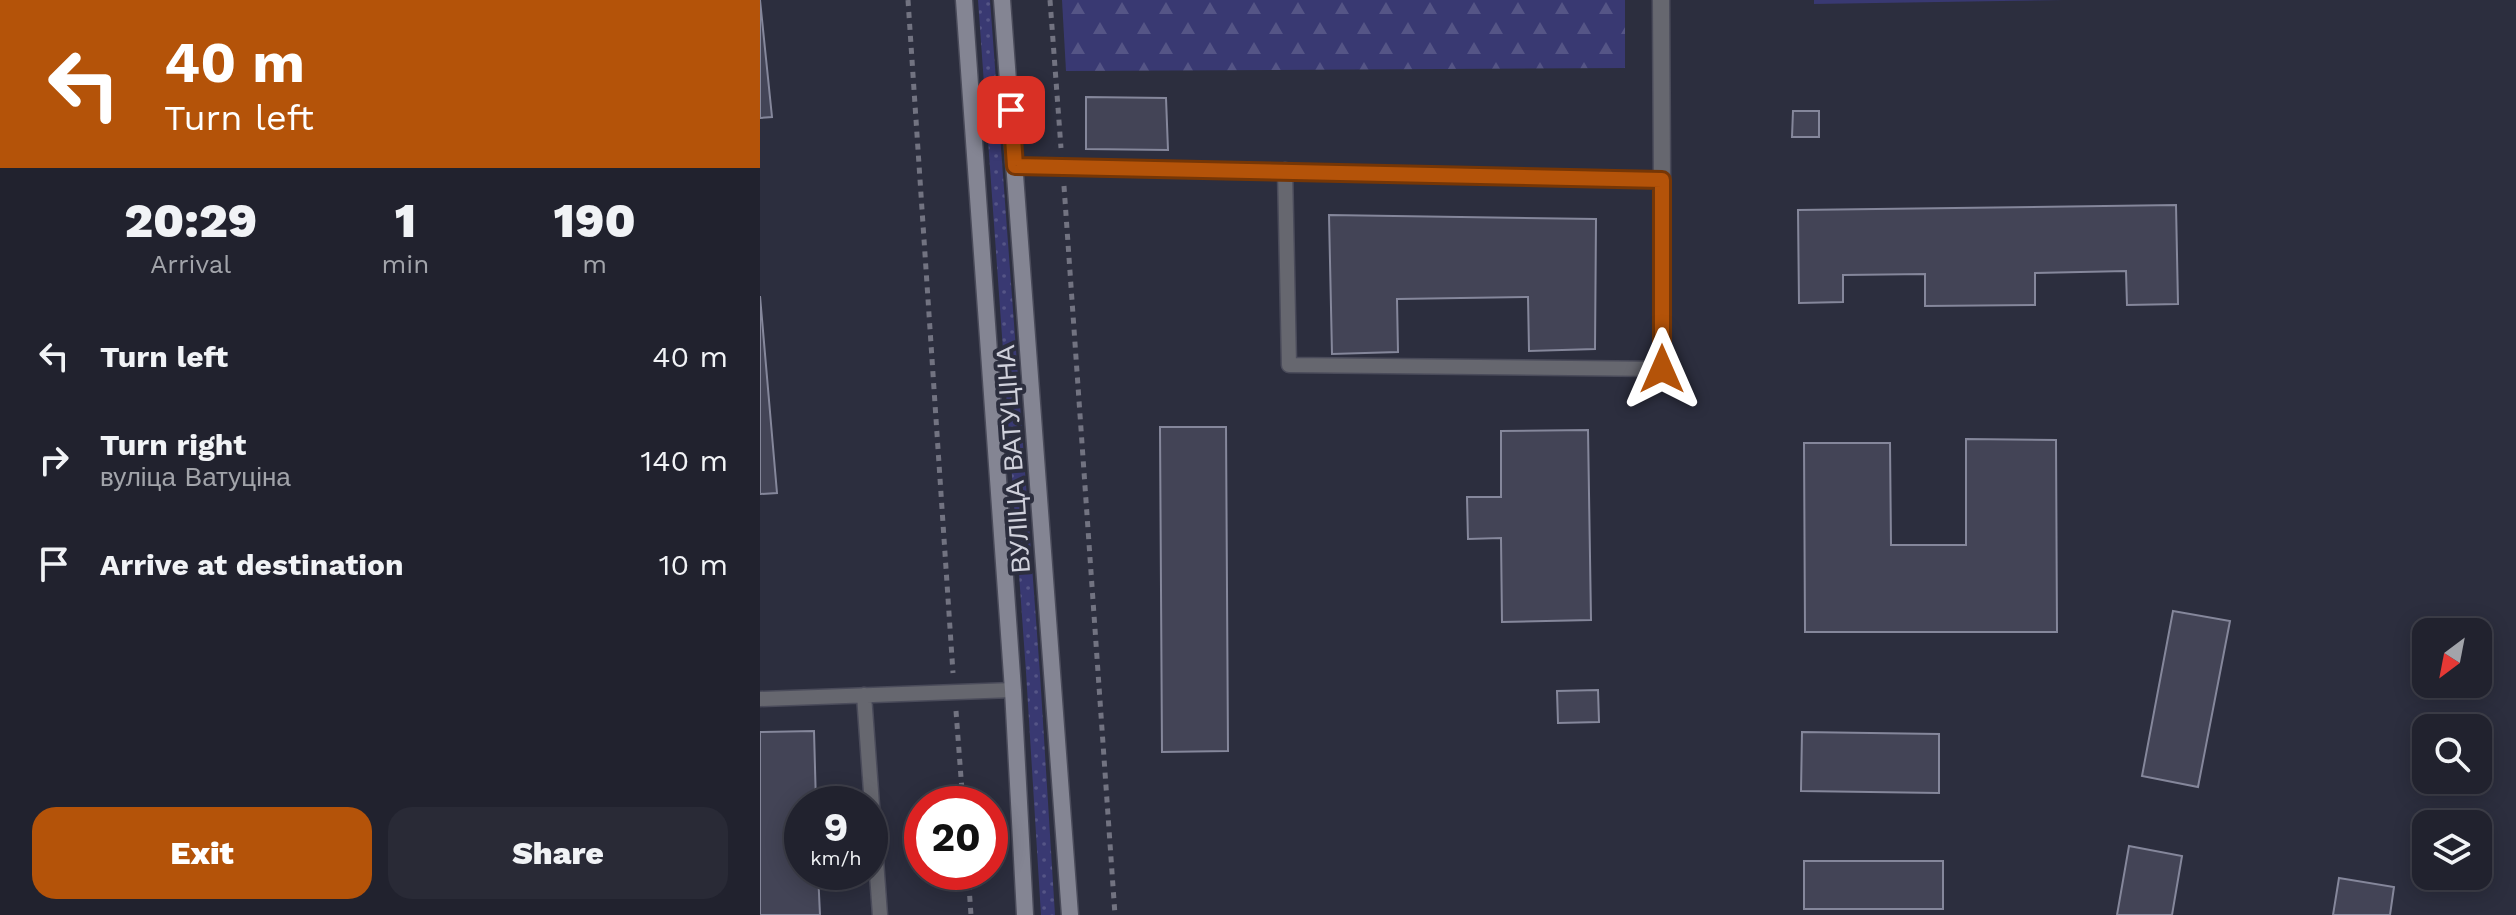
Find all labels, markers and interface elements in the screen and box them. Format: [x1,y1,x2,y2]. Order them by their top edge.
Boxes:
text: 40 m [164,30,305,96]
icon: left [32,32,136,136]
pin [977,76,1045,144]
icon: arrive [989,88,1033,132]
text: Turn left [164,97,314,139]
text: 20:29 [124,192,257,249]
text: 1 [395,192,416,249]
text: 190 [554,192,636,249]
text: Arrival [150,249,231,279]
text: min [382,249,429,279]
text: m [582,249,607,279]
position arrow [1620,327,1704,411]
icon: left [32,334,76,378]
text: Turn left [100,339,228,374]
text: 40 m [652,339,728,374]
street label: ВУЛІЦА ВАТУЦІНА [990,343,1036,574]
text: Turn right [100,427,246,462]
icon: right [32,438,76,482]
text: 140 m [640,443,728,478]
text: вуліца Ватуціна [100,462,291,492]
icon: arrive [32,542,76,586]
text: Arrive at destination [100,547,404,582]
text: 10 m [659,547,728,582]
north arrow [2412,618,2492,698]
map controls [2412,618,2492,890]
button: search [2412,714,2492,794]
speed limit sign: 20 [904,786,1008,890]
text: 9 [824,804,848,851]
button: Exit [32,807,372,899]
button: Share [388,807,728,899]
button: layers [2412,810,2492,890]
text: km/h [810,846,862,870]

